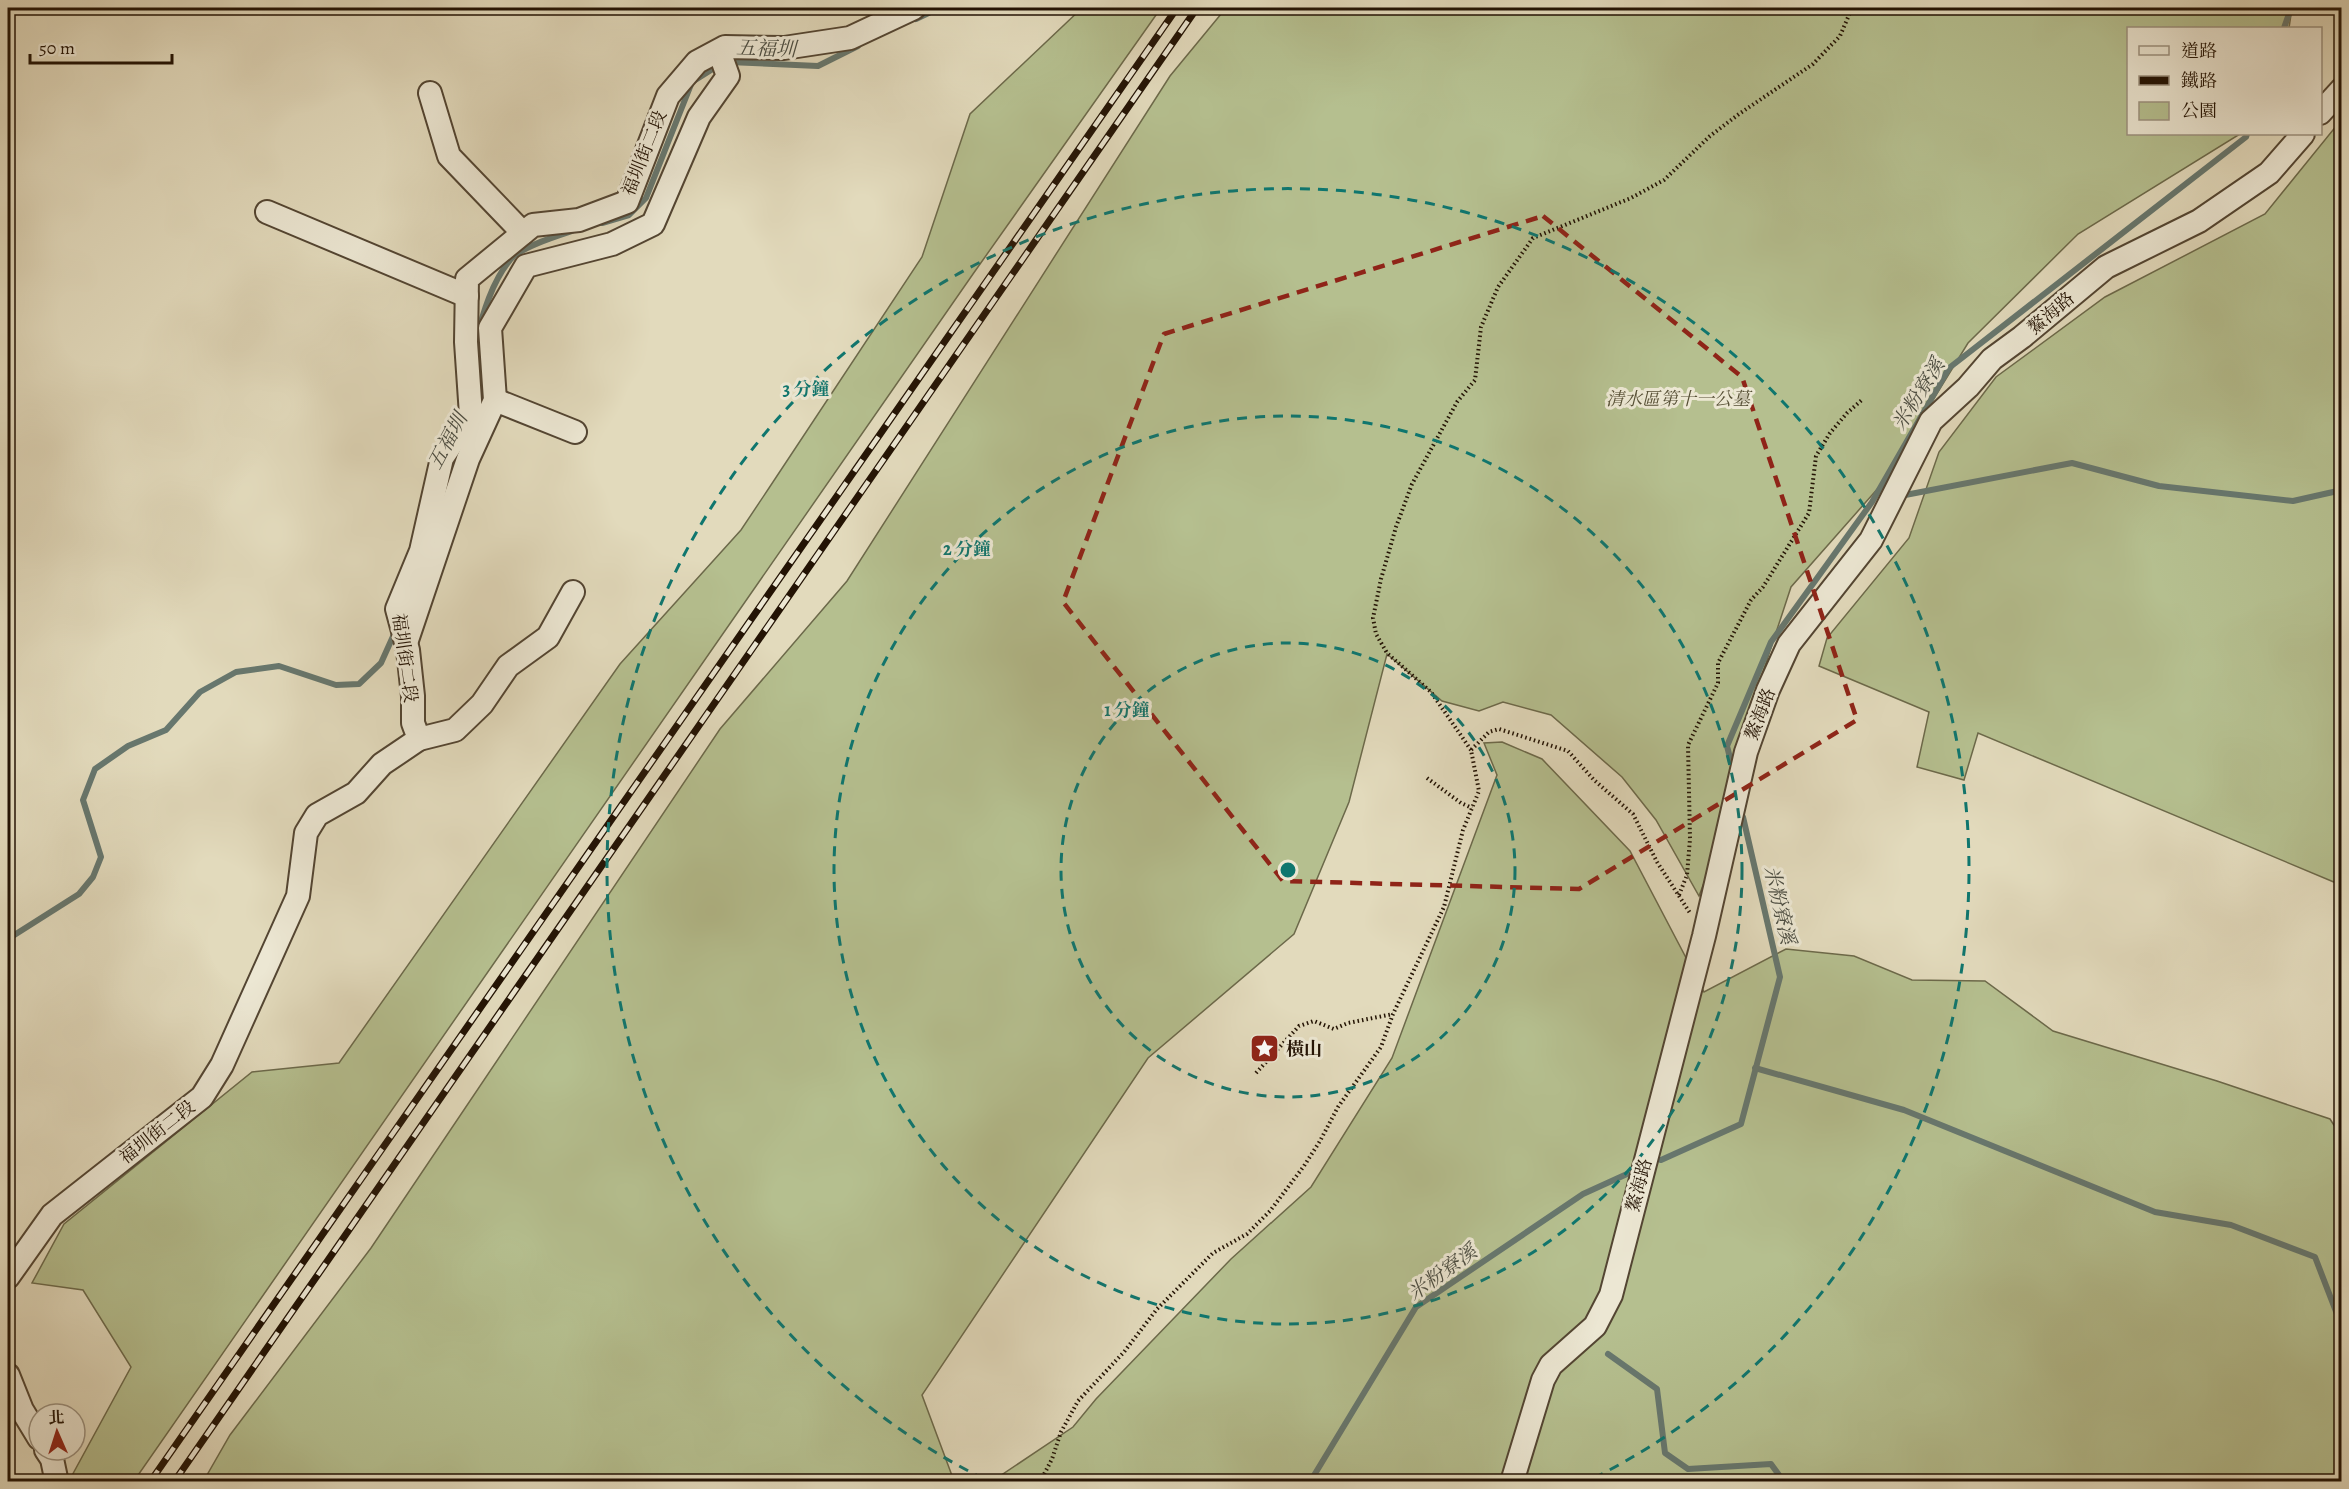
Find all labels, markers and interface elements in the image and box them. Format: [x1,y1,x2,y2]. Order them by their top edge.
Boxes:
scale bar [30,27,172,65]
legend [2127,27,2322,135]
water label: 五福圳 [736,34,799,63]
text: 50 m [39,36,75,60]
text: 道路 [2181,39,2217,63]
text: 鐵路 [2181,69,2217,93]
text: 公園 [2181,99,2217,123]
street label: 福圳街二段 [616,107,672,199]
street label: 鰲海路 [2023,286,2079,340]
water label: 米粉寮溪 [1886,351,1952,435]
text: 3 分鐘 [783,377,829,401]
park label: 清水區第十一公墓 [1606,387,1753,411]
water label: 五福圳 [421,406,475,474]
text: 2 分鐘 [943,537,991,561]
street label: 福圳街二段 [387,612,423,704]
street label: 鰲海路 [1739,684,1781,744]
text: 1 分鐘 [1104,698,1150,722]
centre of rings [1278,860,1298,880]
water label: 米粉寮溪 [1757,863,1802,949]
place icon: 橫山 [1249,1033,1281,1065]
place label: 橫山 [1286,1037,1322,1061]
street label: 福圳街二段 [114,1095,200,1169]
street label: 鰲海路 [1620,1156,1658,1214]
water label: 米粉寮溪 [1402,1237,1484,1307]
north arrow [27,1402,87,1462]
text: 北 [48,1407,65,1429]

